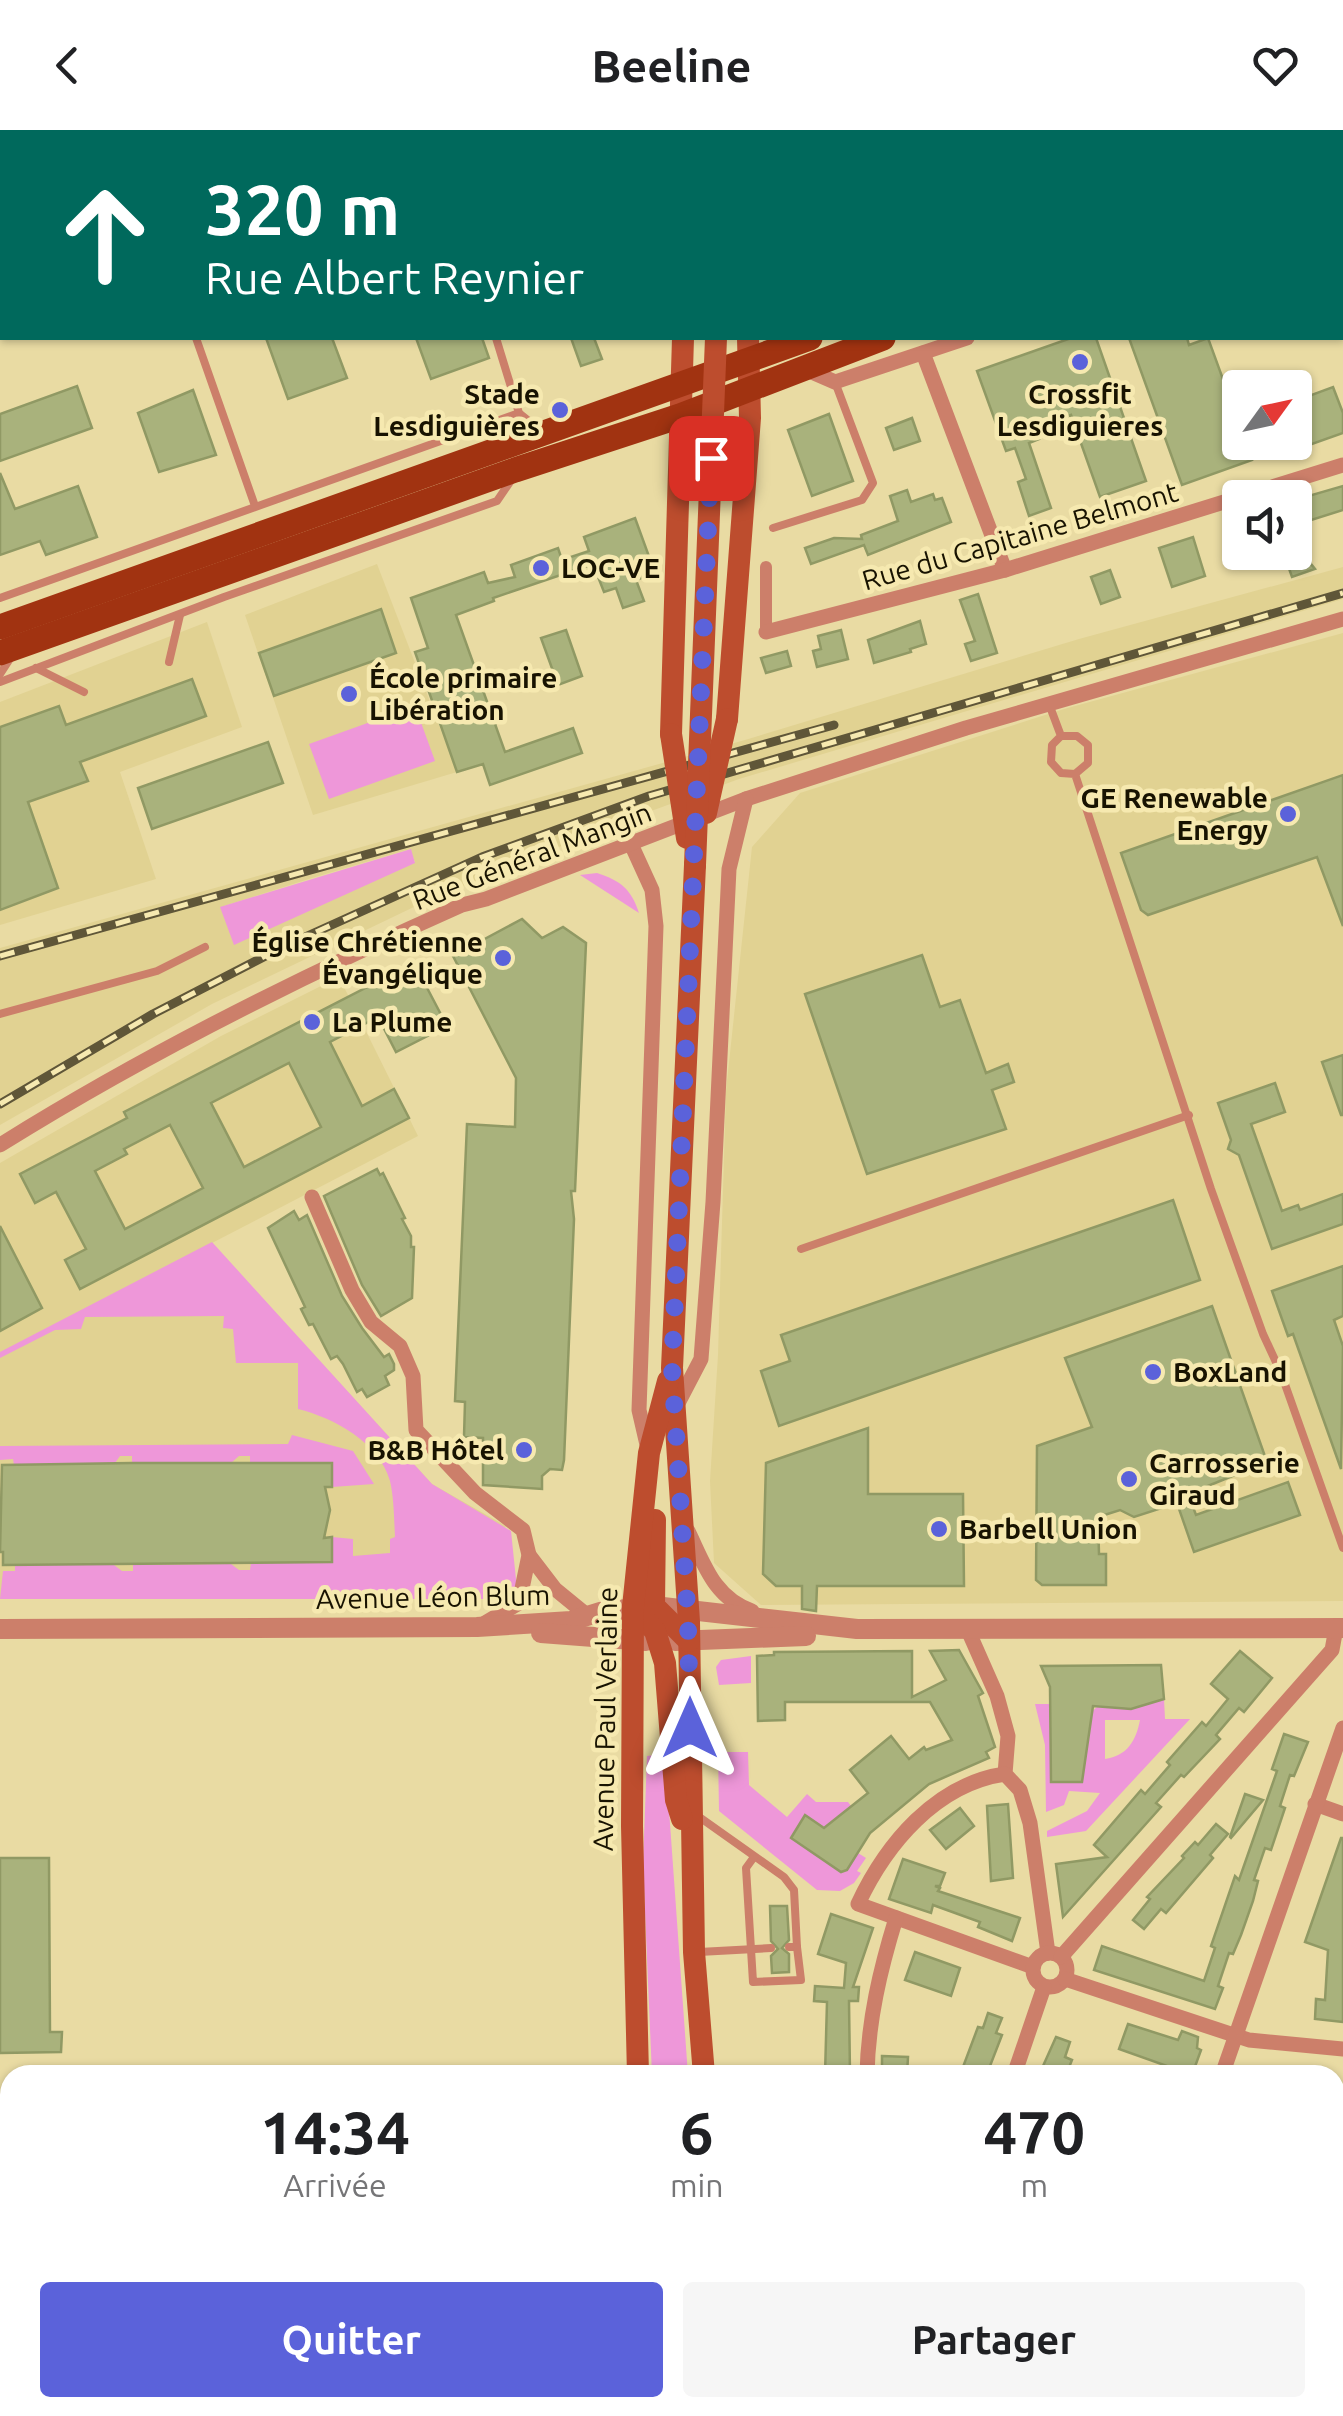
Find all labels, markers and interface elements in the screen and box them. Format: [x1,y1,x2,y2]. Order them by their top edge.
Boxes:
icon: back [40,38,95,93]
icon: heart [1248,38,1303,93]
text: Beeline [591,40,752,91]
icon: ahead [40,170,170,300]
text: 320 m [205,170,400,248]
text: Rue Albert Reynier [205,252,584,303]
marker: Crossfit Lesdiguieres [1069,351,1091,373]
north arrow [1222,370,1312,460]
map controls [1222,370,1312,570]
place label: Stade Lesdiguières [373,378,540,441]
place label: Crossfit Lesdiguieres [997,378,1163,441]
marker: Stade Lesdiguières [549,399,571,421]
pin [669,416,754,501]
icon: arrive [684,431,739,486]
street label: Rue du Capitaine Belmont [858,476,1181,595]
button: sound [1222,480,1312,570]
place label: LOC-VE [561,552,660,583]
marker: LOC-VE [530,557,552,579]
place label: École primaire Libération [369,661,557,725]
marker: École primaire Libération [338,683,360,705]
place label: GE Renewable Energy [1081,782,1268,845]
street label: Rue Général Mangin [408,796,656,915]
marker: GE Renewable Energy [1277,803,1299,825]
place label: Église Chrétienne Évangélique [251,925,483,989]
marker: Église Chrétienne Évangélique [492,947,514,969]
place label: La Plume [332,1006,452,1037]
marker: La Plume [301,1011,323,1033]
place label: BoxLand [1173,1356,1287,1387]
marker: BoxLand [1142,1361,1164,1383]
place label: B&B Hôtel [367,1434,504,1465]
marker: B&B Hôtel [513,1439,535,1461]
place label: Carrosserie Giraud [1149,1447,1300,1510]
marker: Carrosserie Giraud [1118,1468,1140,1490]
place label: Barbell Union [959,1513,1138,1544]
marker: Barbell Union [928,1518,950,1540]
street label: Avenue Léon Blum [315,1579,551,1614]
street label: Avenue Paul Verlaine [587,1587,622,1851]
position arrow [638,1676,742,1780]
text: 14:34 [260,2098,410,2165]
text: 6 [680,2098,714,2165]
text: 470 [984,2098,1085,2165]
text: Arrivée [283,2167,387,2203]
text: min [670,2167,724,2203]
text: m [1020,2167,1048,2203]
button: Quitter [40,2282,663,2397]
button: Partager [683,2282,1305,2397]

